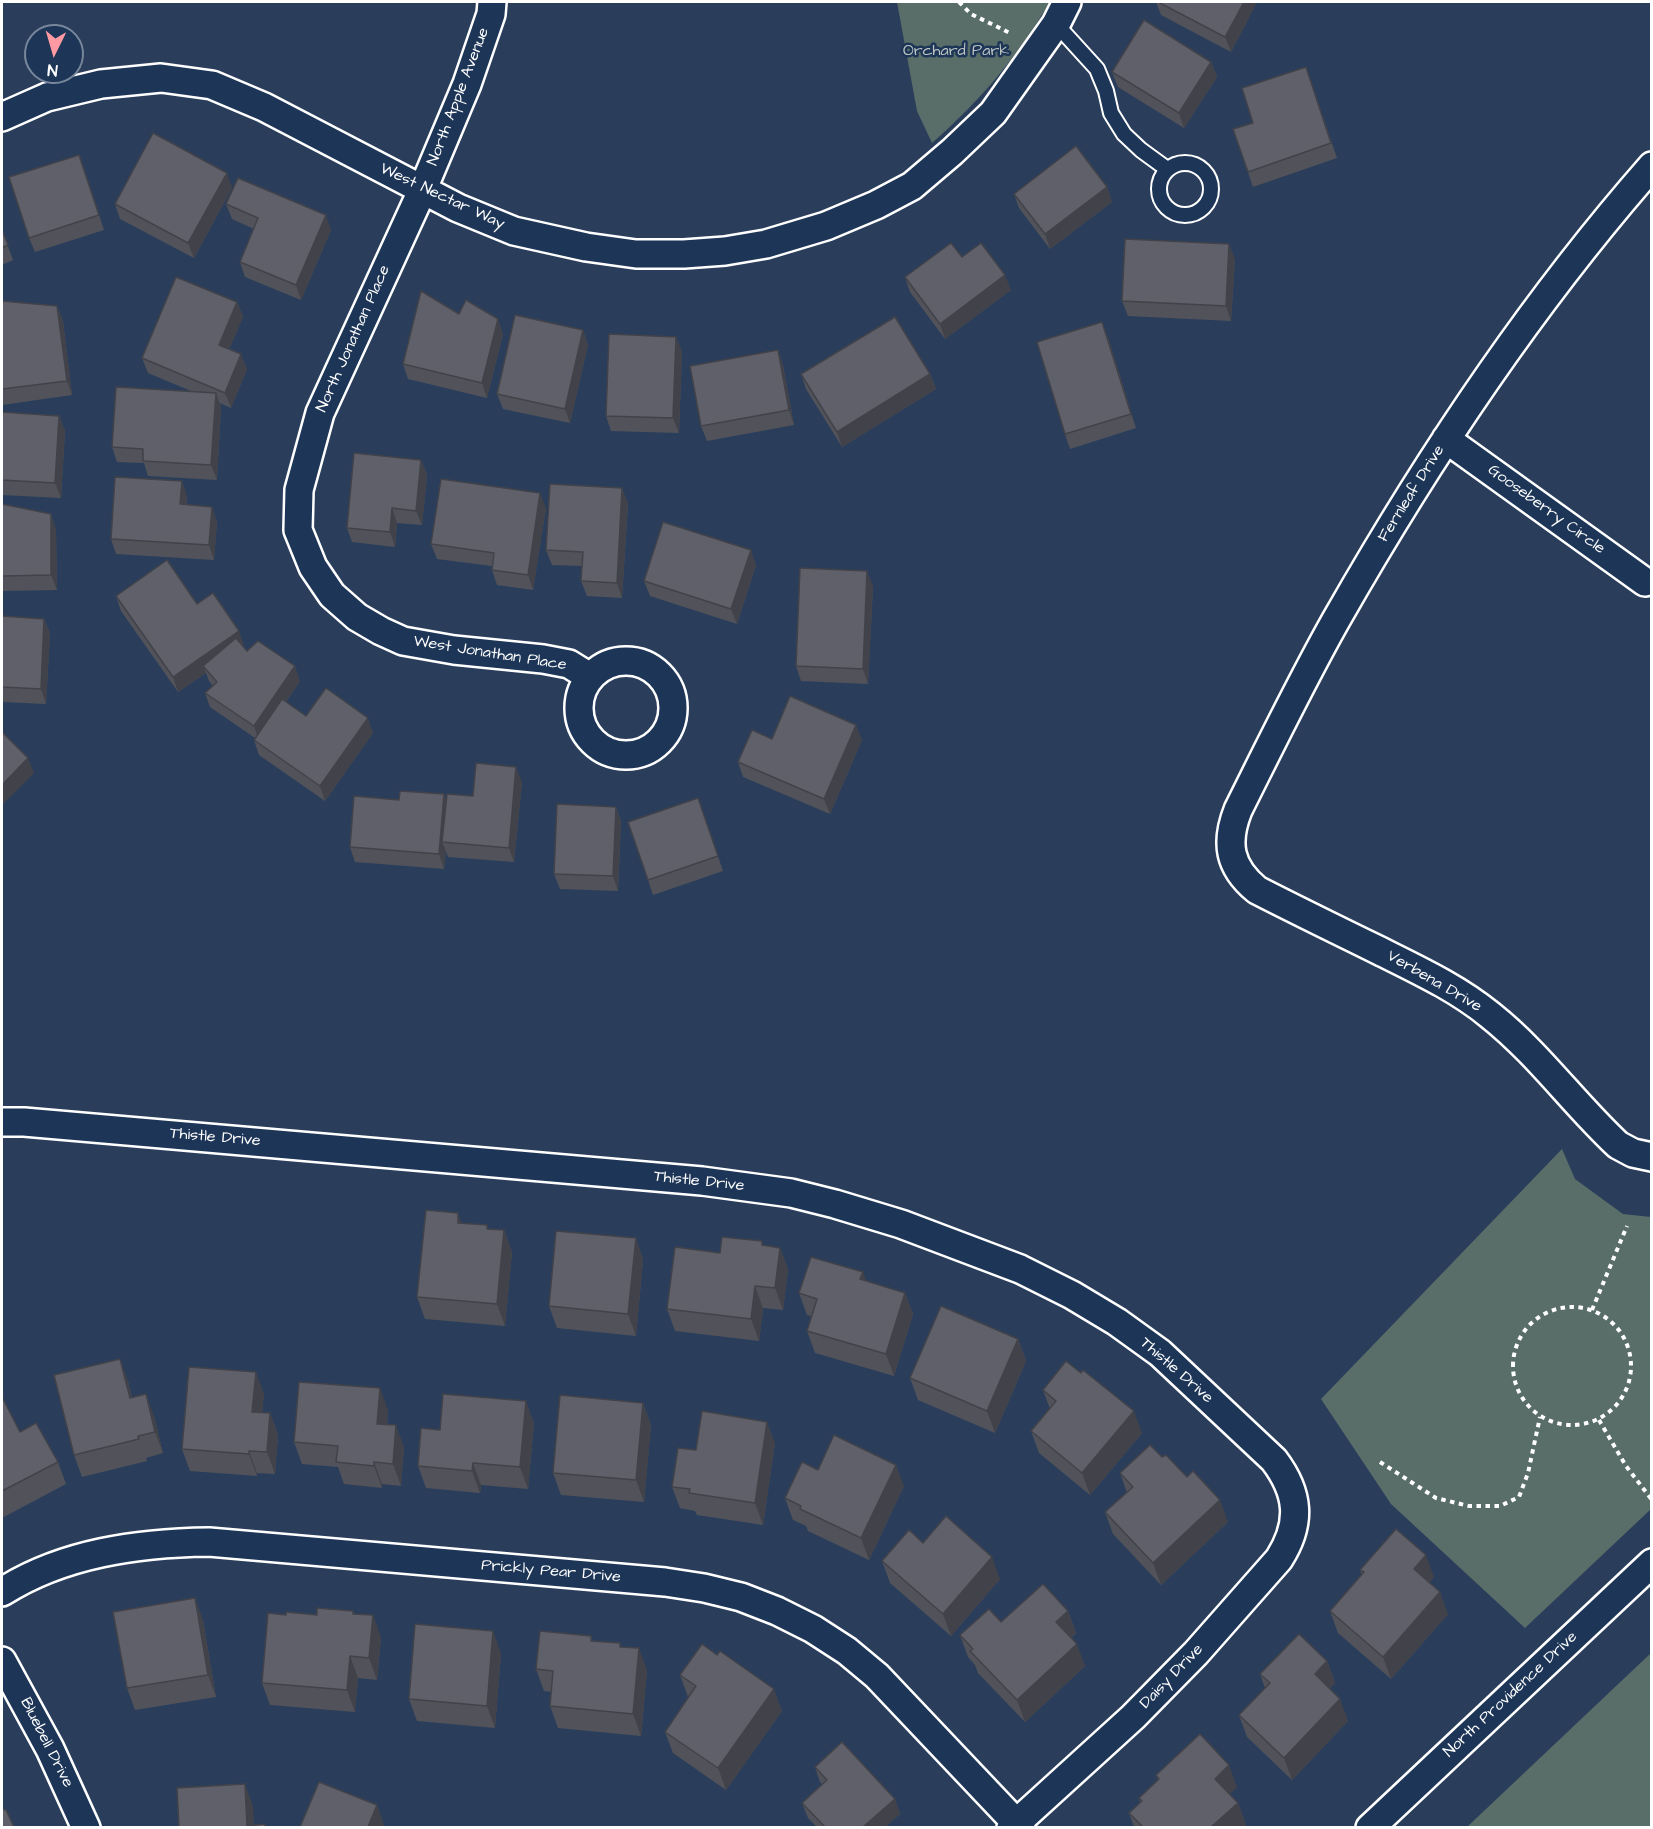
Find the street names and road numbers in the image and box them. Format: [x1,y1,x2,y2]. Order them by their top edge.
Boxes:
street label: North Apple Avenue [424,25,494,169]
street label: West Nectar Way [377,160,507,234]
street label: North Jonathan Place [313,263,395,415]
street label: Fernleaf Drive [1375,442,1449,546]
street label: Gooseberry Circle [1484,461,1608,559]
street label: West Jonathan Place [412,632,568,676]
street label: Verbena Drive [1383,947,1485,1017]
street label: Thistle Drive [169,1124,261,1152]
street label: Thistle Drive [653,1168,745,1196]
street label: Thistle Drive [1135,1334,1217,1408]
street label: Prickly Pear Drive [480,1556,622,1588]
street label: North Providence Drive [1440,1628,1582,1762]
street label: Daisy Drive [1136,1641,1208,1713]
street label: Bluebell Drive [15,1695,77,1791]

